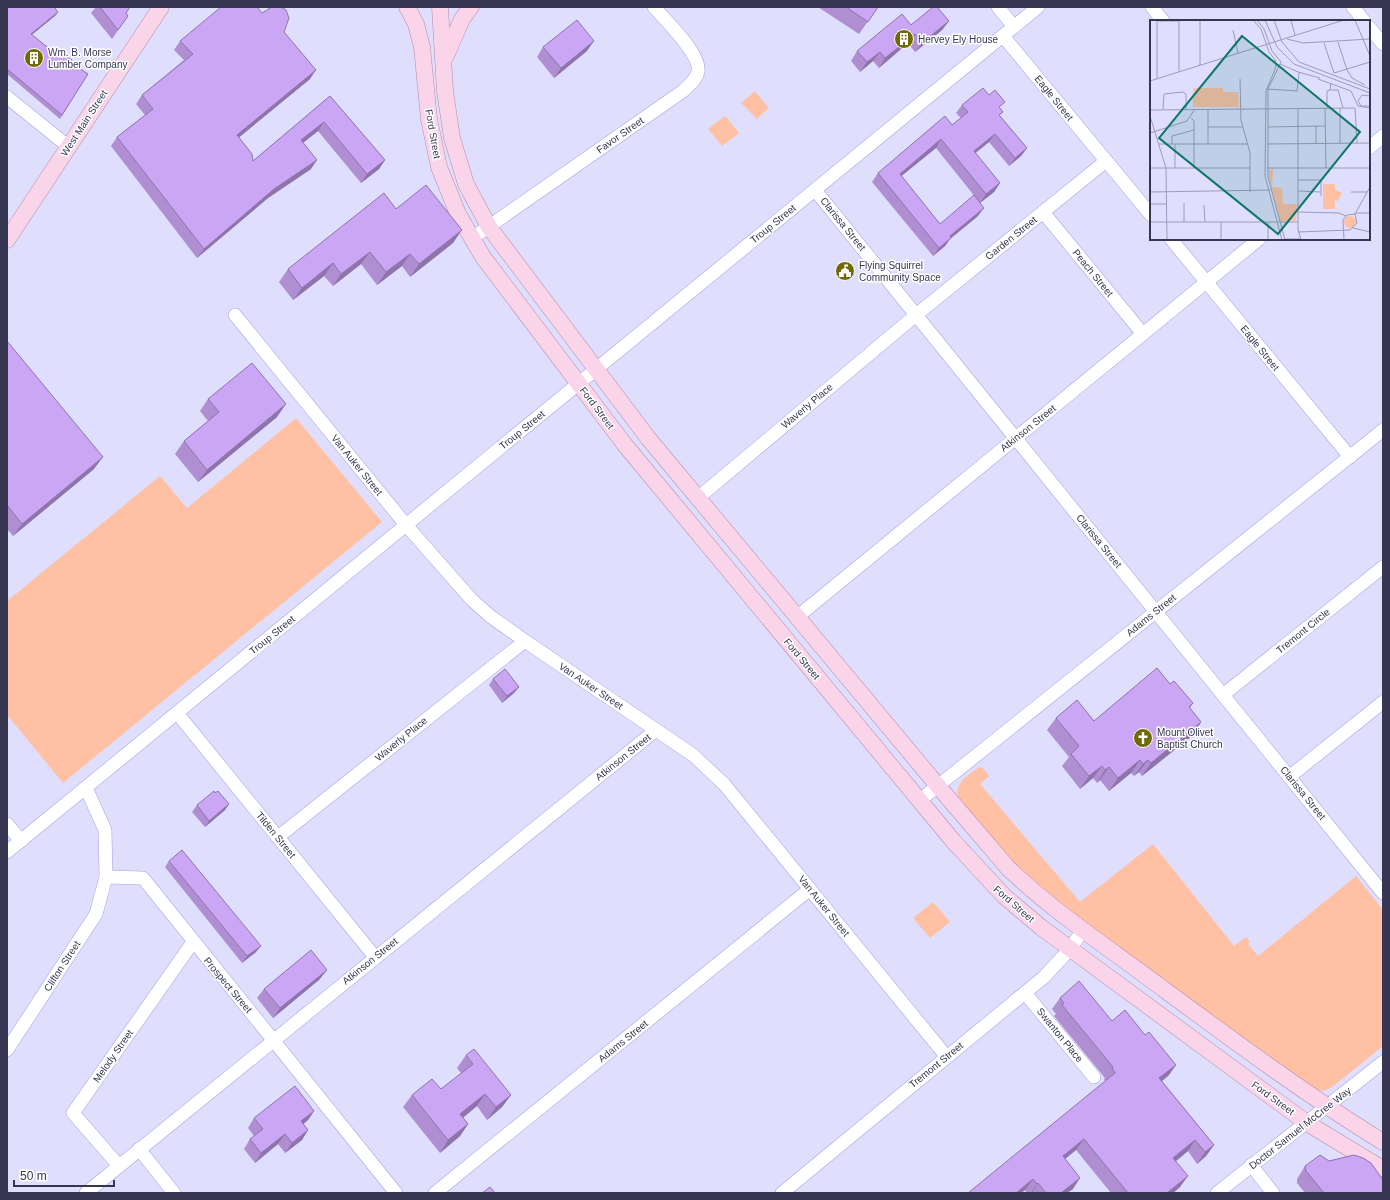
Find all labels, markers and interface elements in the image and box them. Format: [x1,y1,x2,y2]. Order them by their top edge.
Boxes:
inset map [1150,20,1370,240]
building icon: Hervey Ely House [893,28,915,50]
place label: Hervey Ely House [918,34,998,45]
building icon: Wm. B. Morse Lumber Company [23,47,45,69]
place label: Wm. B. Morse Lumber Company [48,47,127,70]
street label: Eagle Street [1032,73,1076,123]
street label: West Main Street [59,88,110,158]
street label: Ford Street [423,108,443,160]
street label: Favor Street [594,115,646,155]
street label: Clarissa Street [818,195,868,253]
street label: Troup Street [748,202,798,246]
street label: Garden Street [983,214,1039,262]
street label: Peach Street [1071,247,1116,299]
public building icon: Flying Squirrel Community Space [834,260,856,282]
place label: Flying Squirrel Community Space [859,260,941,283]
street label: Eagle Street [1238,323,1282,373]
street label: Waverly Place [779,381,835,431]
street label: Ford Street [578,385,617,431]
street label: Atkinson Street [998,402,1058,454]
street label: Troup Street [497,408,547,452]
street label: Van Auker Street [329,432,385,498]
street label: Clarissa Street [1074,512,1124,570]
street label: Adams Street [1124,592,1178,638]
street label: Tremont Circle [1274,606,1332,656]
street label: Troup Street [247,613,297,657]
street label: Ford Street [782,636,822,682]
street label: Van Auker Street [557,661,625,712]
street label: Waverly Place [373,714,429,763]
church icon: Mount Olivet Baptist Church [1132,727,1154,749]
place label: Mount Olivet Baptist Church [1157,727,1223,750]
street label: Atkinson Street [593,731,653,783]
street label: Clarissa Street [1278,764,1328,822]
street label: Tilden Street [254,810,298,861]
street label: Van Auker Street [796,873,852,939]
street label: Ford Street [992,883,1037,925]
street label: Atkinson Street [340,935,400,987]
street label: Clifton Street [42,939,82,993]
street label: Prospect Street [202,955,255,1015]
street label: Swanton Place [1035,1006,1086,1065]
street label: Adams Street [596,1018,650,1064]
street label: Melody Street [91,1027,135,1084]
street label: Tremont Street [907,1040,965,1090]
street label: Ford Street [1250,1079,1297,1117]
street label: Doctor Samuel McCree Way [1247,1085,1353,1171]
scale bar [14,1162,114,1188]
text: 50 m [20,1169,47,1183]

